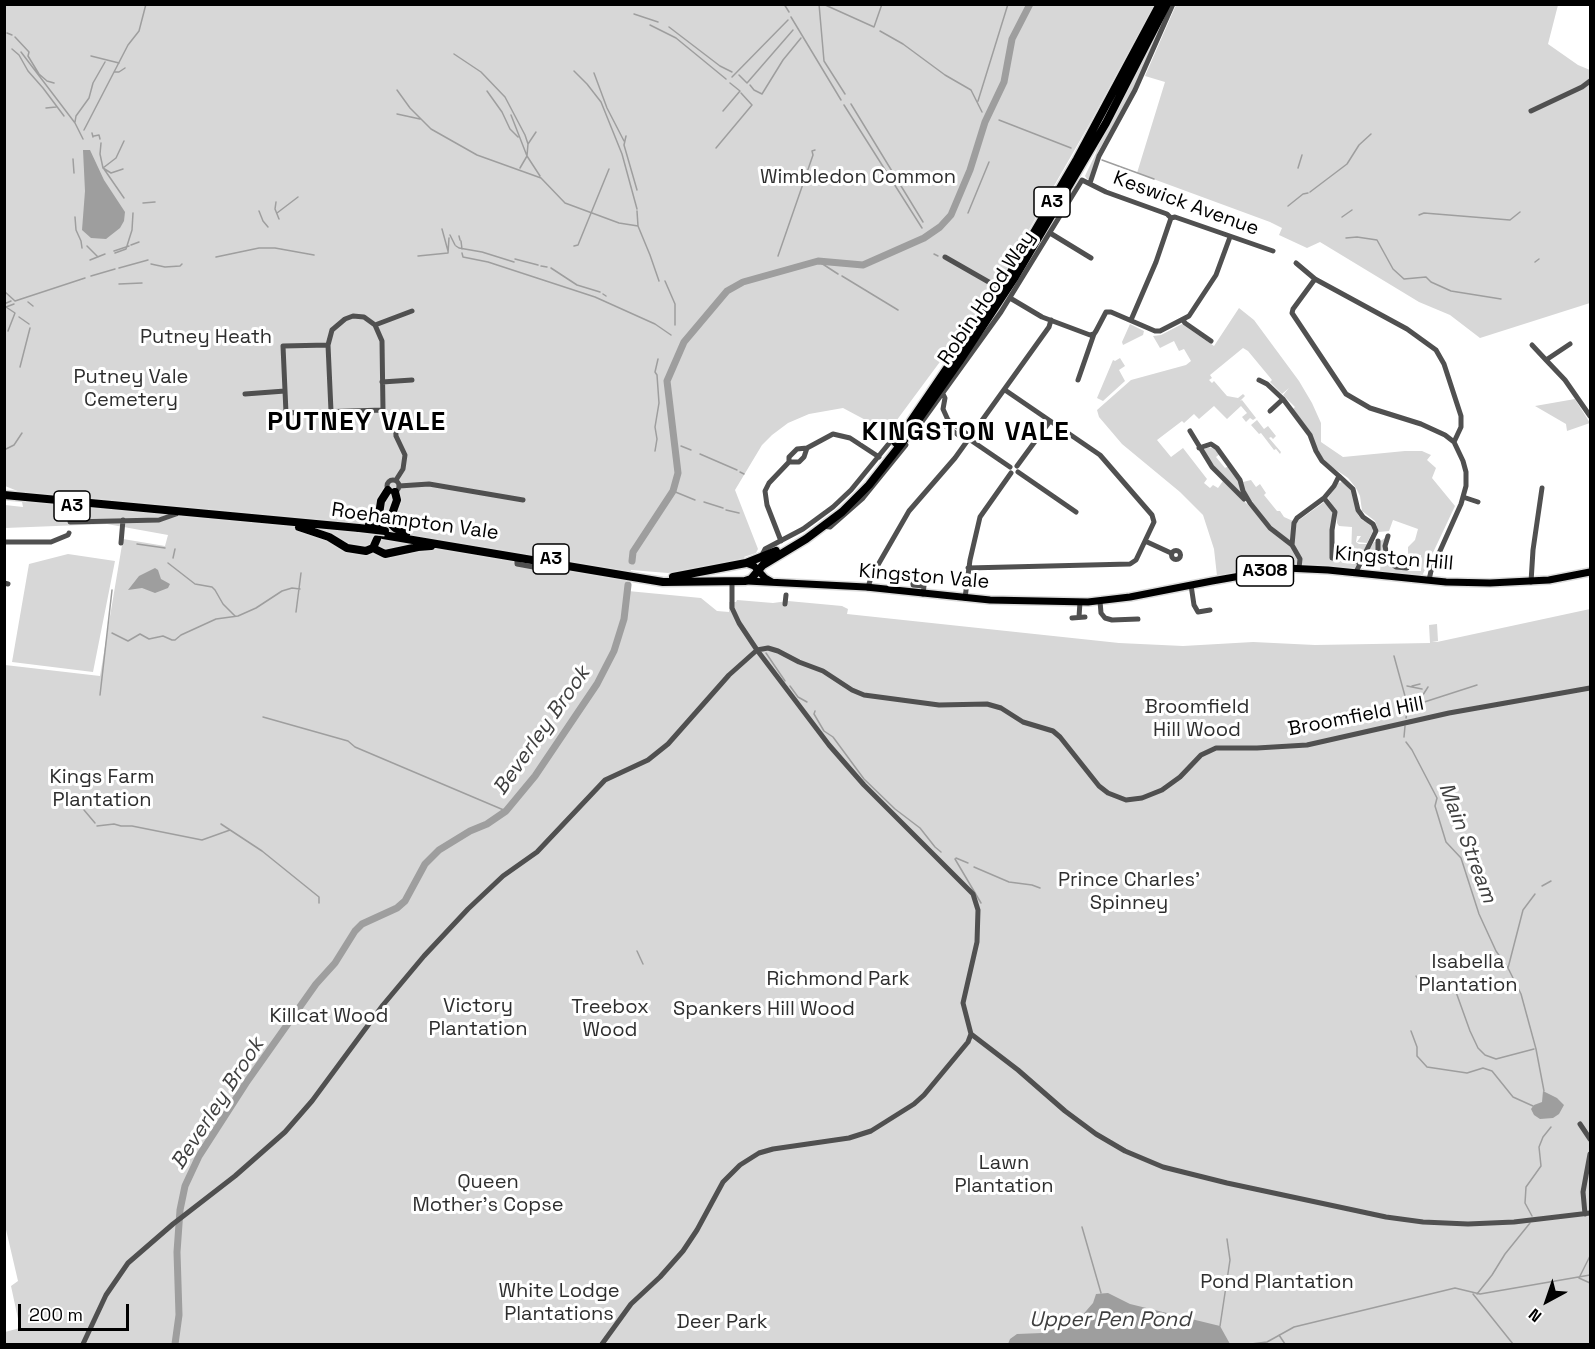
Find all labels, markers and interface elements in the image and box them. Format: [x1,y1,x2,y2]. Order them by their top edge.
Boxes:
park label: Wimbledon Common [760,166,956,190]
street label: Keswick Avenue [1110,166,1262,242]
road number: A3 [1034,187,1070,217]
street label: Robin Hood Way [933,226,1041,370]
park label: Putney Heath [140,326,272,350]
park label: Putney Vale Cemetery [74,366,188,413]
district label: PUTNEY VALE [267,407,447,439]
district label: KINGSTON VALE [862,417,1070,449]
road number: A3 [54,491,90,521]
street label: Roehampton Vale [330,498,500,546]
street label: Kingston Hill [1334,542,1454,576]
road number: A3 [533,544,569,574]
road number: A308 [1236,556,1294,586]
street label: Kingston Vale [858,559,990,595]
water label: Beverley Brook [488,662,596,800]
street label: Broomfield Hill [1286,692,1426,742]
park label: Broomfield Hill Wood [1145,696,1249,743]
park label: Kings Farm Plantation [50,766,154,813]
water label: Main Stream [1433,780,1501,906]
park label: Prince Charles' Spinney [1058,869,1200,916]
park label: Isabella Plantation [1418,951,1518,998]
park label: Richmond Park [766,968,910,992]
park label: Victory Plantation [428,995,528,1042]
park label: Treebox Wood [571,996,649,1043]
park label: Spankers Hill Wood [673,998,855,1022]
park label: Killcat Wood [270,1005,388,1029]
water label: Beverley Brook [166,1034,270,1174]
park label: Lawn Plantation [954,1152,1054,1199]
park label: Queen Mother's Copse [412,1171,564,1218]
park label: Pond Plantation [1200,1271,1354,1295]
north arrow [1517,1271,1577,1331]
park label: White Lodge Plantations [498,1280,620,1327]
scale bar [21,1292,132,1330]
text: 200 m [29,1303,83,1326]
text: N [1524,1304,1546,1327]
water label: Upper Pen Pond [1029,1307,1191,1333]
park label: Deer Park [676,1311,768,1335]

